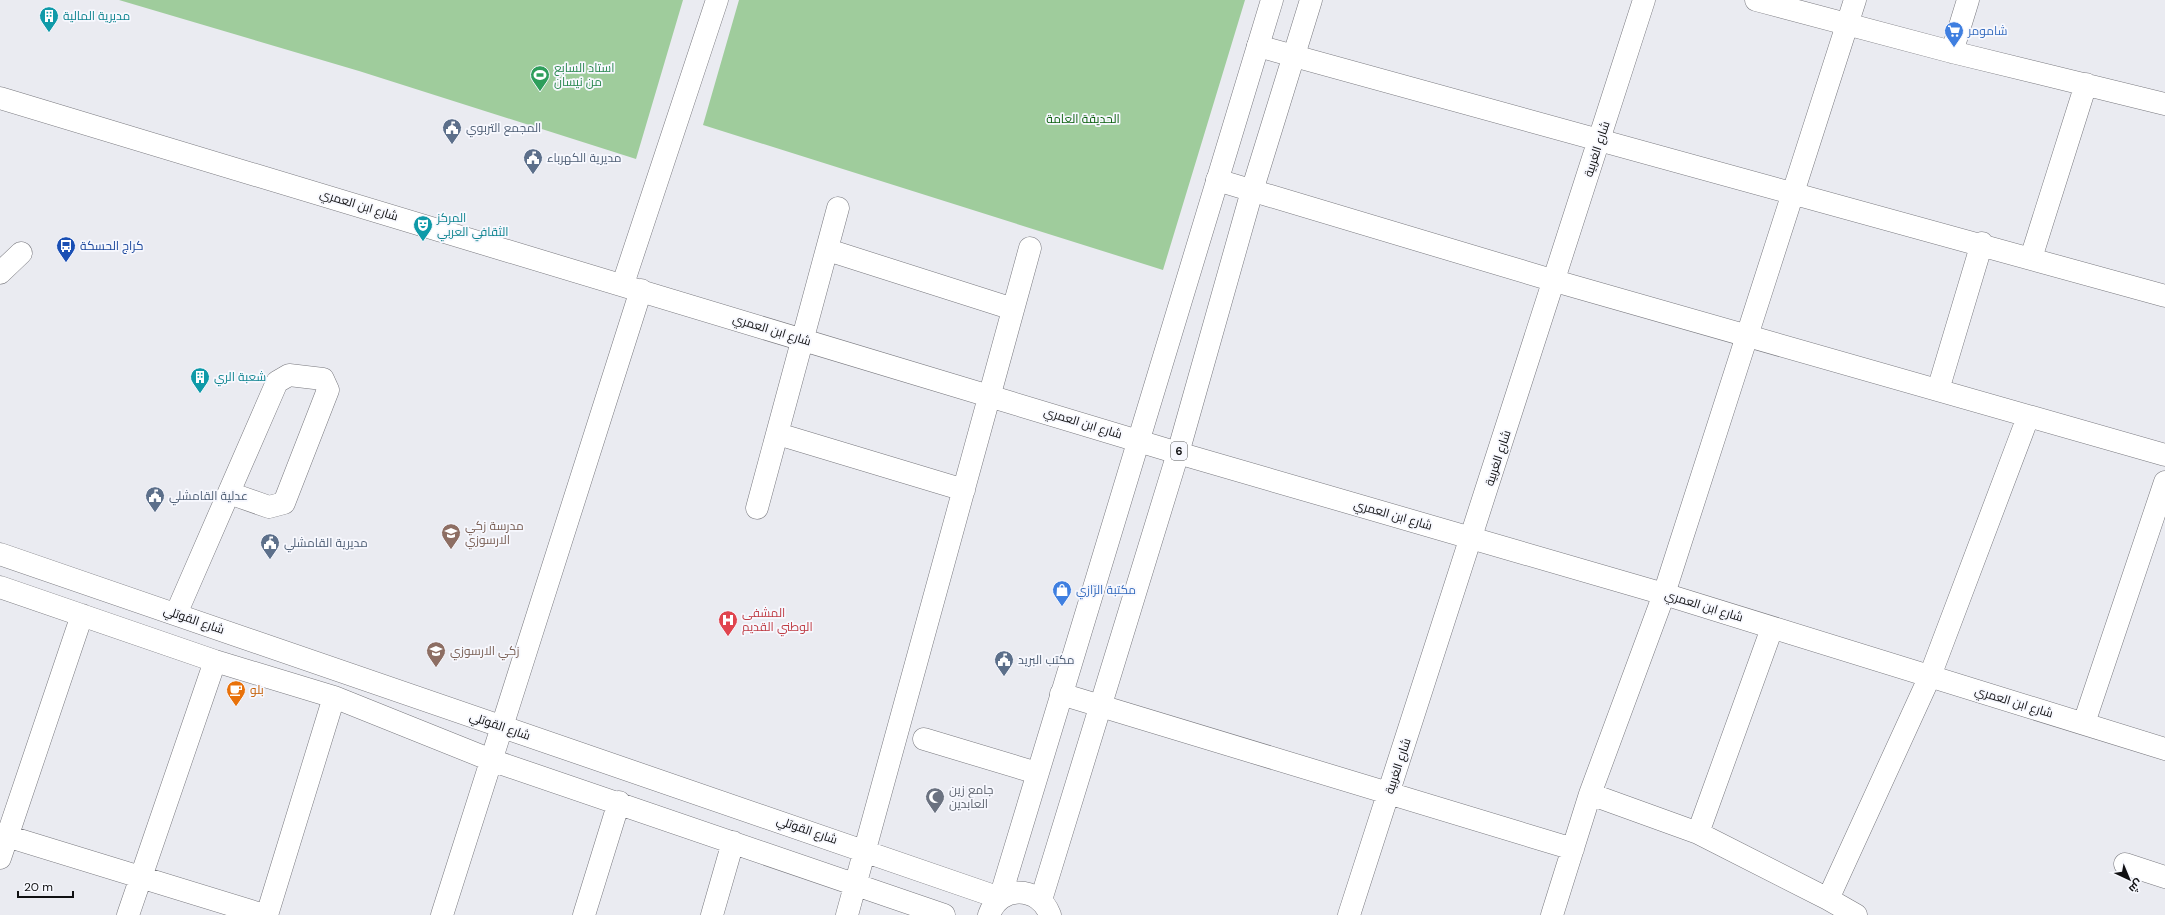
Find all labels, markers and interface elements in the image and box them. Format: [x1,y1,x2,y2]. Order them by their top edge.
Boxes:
building icon: مديرية المالية [38,5,60,33]
place label: مديرية المالية [63,8,130,24]
supermarket icon: شامومر [1943,20,1965,48]
place label: شامومر [1967,23,2007,39]
place label: استاد السابع من نيسان [554,60,614,90]
sports icon: استاد السابع من نيسان [529,64,551,92]
park label: الحديقة العامة [1046,111,1120,127]
public building icon: المجمع التربوي [441,117,463,145]
street label: شارع الغربية [1580,119,1614,179]
place label: المجمع التربوي [466,120,541,138]
public building icon: مديرية الكهرباء [522,147,544,175]
place label: مديرية الكهرباء [547,150,621,166]
street label: شارع ابن العمري [317,185,400,226]
place label: المركز الثقافي العربي [436,210,509,242]
theatre icon: المركز الثقافي العربي [412,214,434,242]
bus stop icon: كراج الحسكة [55,235,77,263]
place label: كراج الحسكة [80,238,143,254]
street label: شارع ابن العمري [730,310,813,351]
building icon: شعبة الري [189,366,211,394]
place label: شعبة الري [214,369,266,387]
street label: شارع ابن العمري [1041,403,1124,444]
street label: شارع الغربية [1481,428,1515,488]
road number: 6 [1171,442,1187,460]
public building icon: عدلية القامشلي [144,485,166,513]
place label: عدلية القامشلي [169,488,248,506]
street label: شارع ابن العمري [1351,496,1434,536]
place label: مدرسة زكي الارسوزي [465,518,524,550]
school or university icon: مدرسة زكي الارسوزي [440,522,462,550]
public building icon: مديرية القامشلي [259,532,281,560]
place label: مديرية القامشلي [284,535,368,553]
shop icon: مكتبة الرّازي [1051,579,1073,607]
place label: مكتبة الرّازي [1076,582,1136,600]
street label: شارع ابن العمري [1662,586,1745,627]
street label: شارع القوتلي [161,602,227,640]
place label: المشفى الوطني القديم [742,605,813,637]
hospital icon: المشفى الوطني القديم [717,609,739,637]
school or university icon: زكي الارسوزي [425,640,447,668]
place label: زكي الارسوزي [450,643,519,661]
public building icon: مكتب البريد [993,649,1015,677]
place label: مكتب البريد [1018,652,1074,668]
cafe icon: بلو [225,679,247,707]
place label: بلو [250,682,264,698]
street label: شارع ابن العمري [1972,682,2055,723]
street label: شارع القوتلي [467,708,533,746]
street label: شارع الغربية [1381,736,1415,796]
place label: جامع زين العابدين [949,782,993,812]
mosque icon: جامع زين العابدين [924,786,946,814]
street label: شارع القوتلي [774,812,840,850]
north arrow [2109,859,2149,899]
scale bar [18,873,73,899]
text: ش [2126,876,2146,896]
text: 20 m [24,879,53,895]

